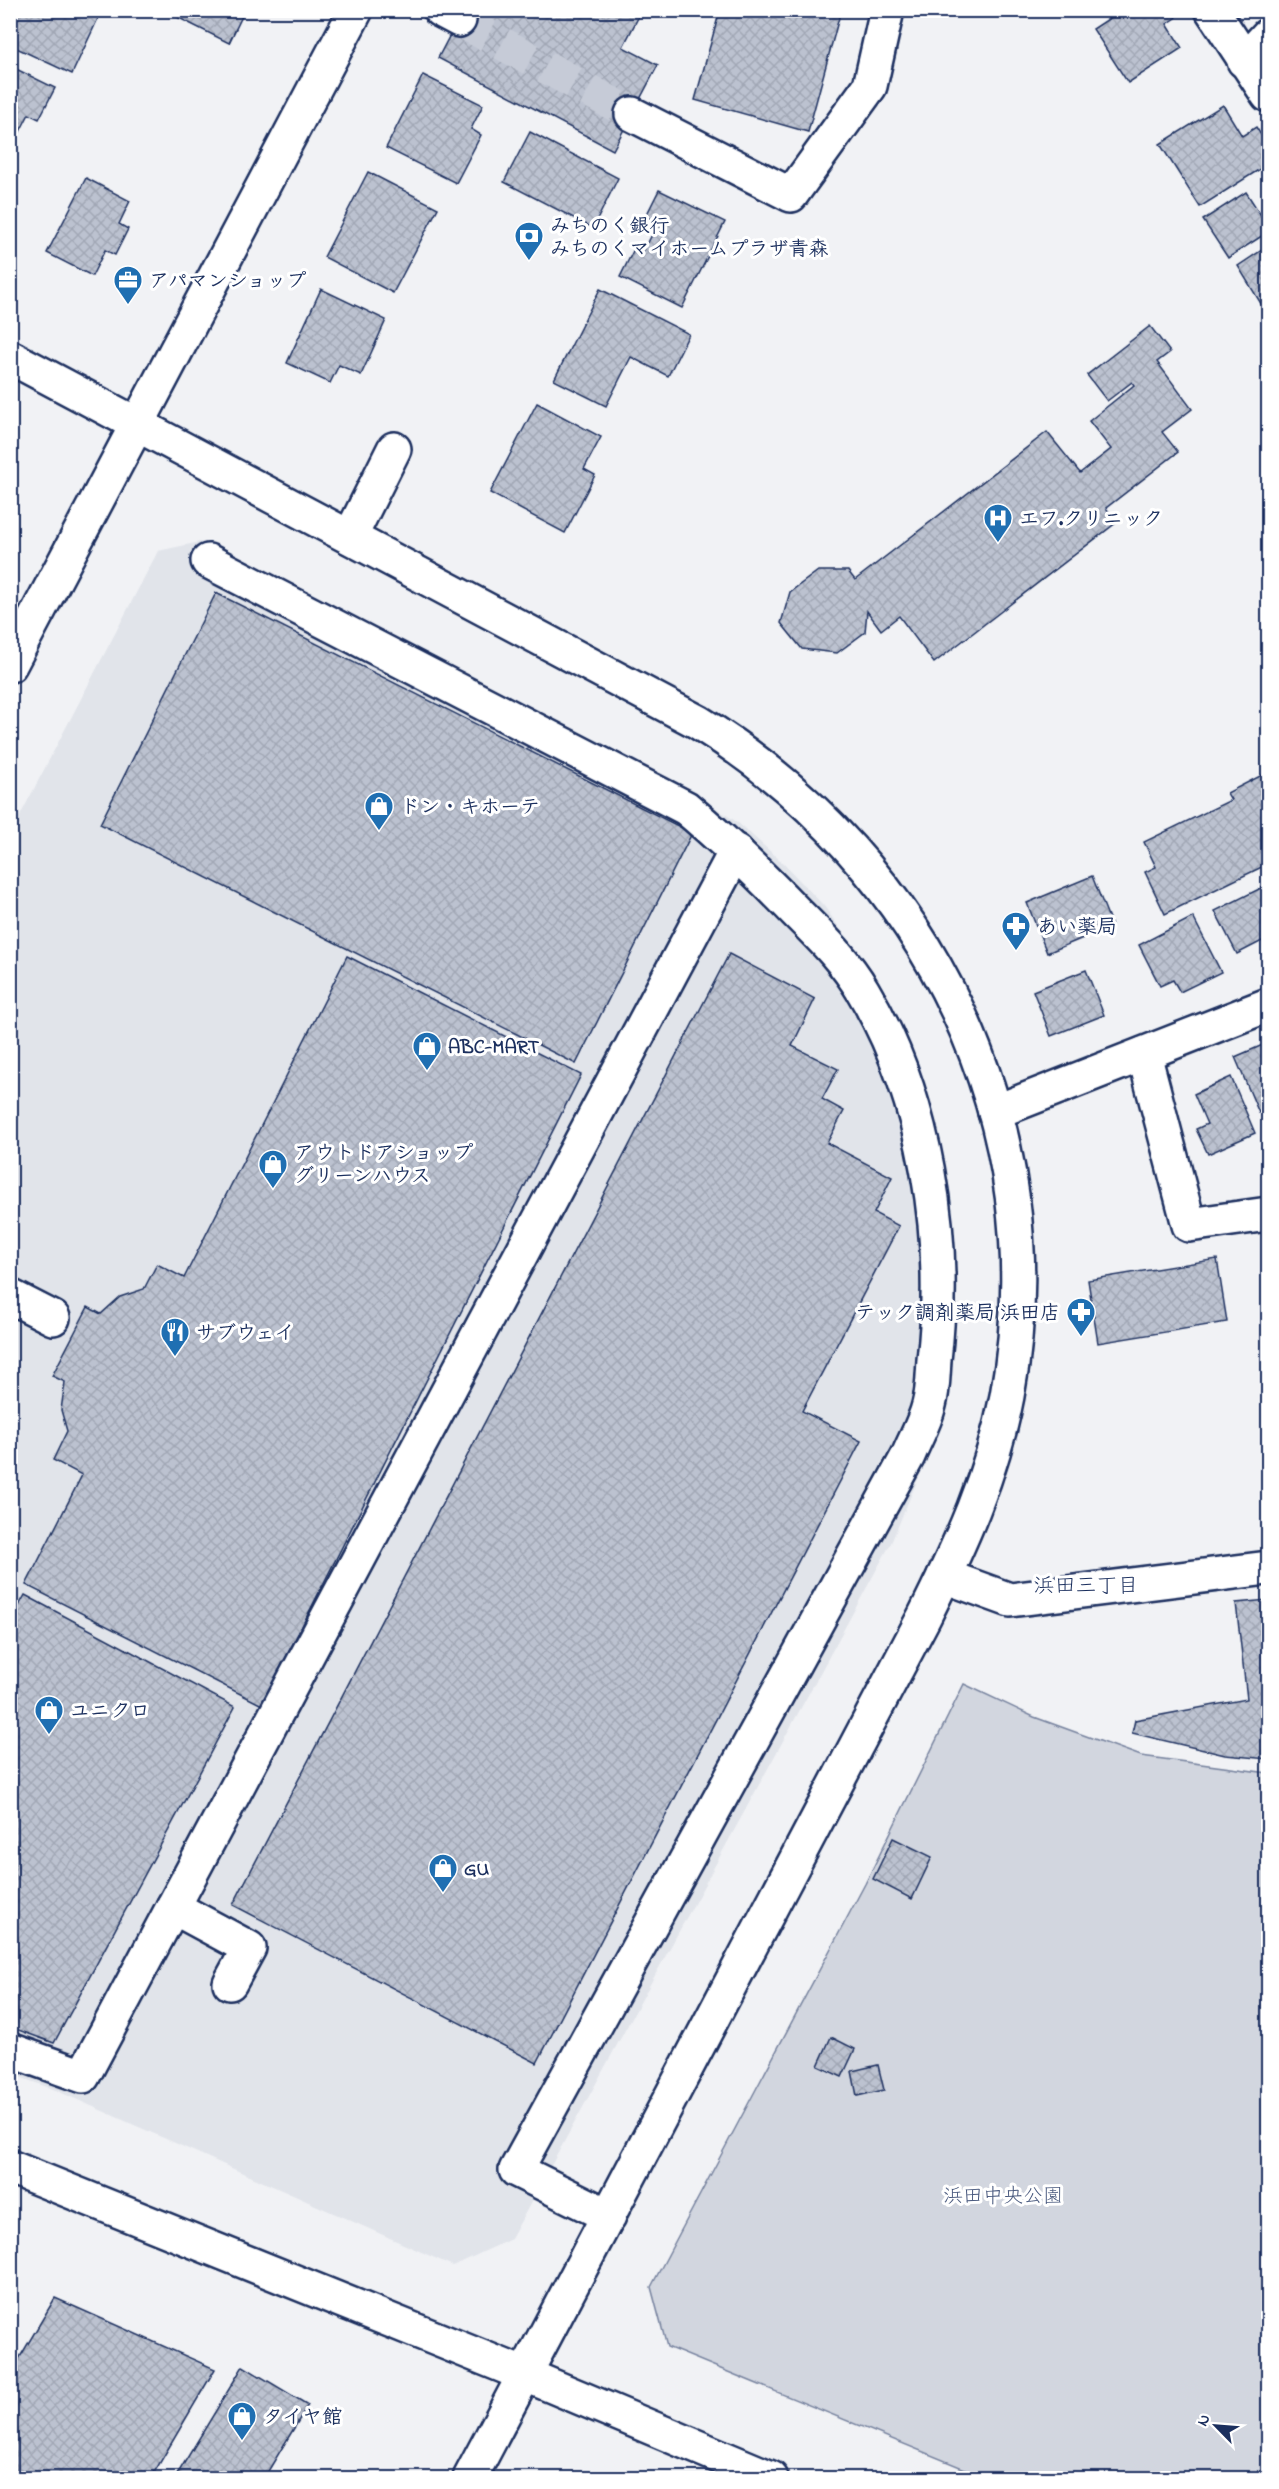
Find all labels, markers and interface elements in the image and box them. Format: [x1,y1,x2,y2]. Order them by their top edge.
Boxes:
place label: みちのく銀行 みちのくマイホームプラザ青森 [550,213,828,265]
bank icon: みちのく銀行 みちのくマイホームプラザ青森 [513,220,545,262]
office icon: アパマンショップ [112,264,144,306]
place label: アパマンショップ [149,268,306,297]
hospital icon: エフ.クリニック [982,502,1014,544]
place label: エフ.クリニック [1019,506,1163,535]
shop icon: ドン・キホーテ [363,790,395,832]
place label: ドン・キホーテ [400,794,540,823]
pharmacy icon: あい薬局 [1000,910,1032,952]
place label: あい薬局 [1037,914,1117,943]
shop icon: ABC-MART [411,1030,443,1072]
place label: ABC-MART [448,1034,540,1063]
place label: アウトドアショップ グリーンハウス [294,1140,473,1192]
shop icon: アウトドアショップ グリーンハウス [257,1148,289,1190]
pharmacy icon: テック調剤薬局 浜田店 [1065,1296,1097,1338]
place label: テック調剤薬局 浜田店 [855,1300,1060,1329]
restaurant icon: サブウェイ [159,1316,191,1358]
place label: サブウェイ [196,1320,294,1349]
district label: 浜田三丁目 [1034,1572,1139,1602]
shop icon: ユニクロ [33,1694,65,1736]
place label: ユニクロ [70,1698,150,1727]
shop icon: GU [427,1852,459,1894]
place label: GU [464,1856,490,1885]
park label: 浜田中央公園 [943,2183,1063,2212]
north arrow [1186,2396,1246,2456]
shop icon: タイヤ館 [226,2400,258,2442]
place label: タイヤ館 [263,2404,342,2433]
text: N [1191,2410,1217,2430]

